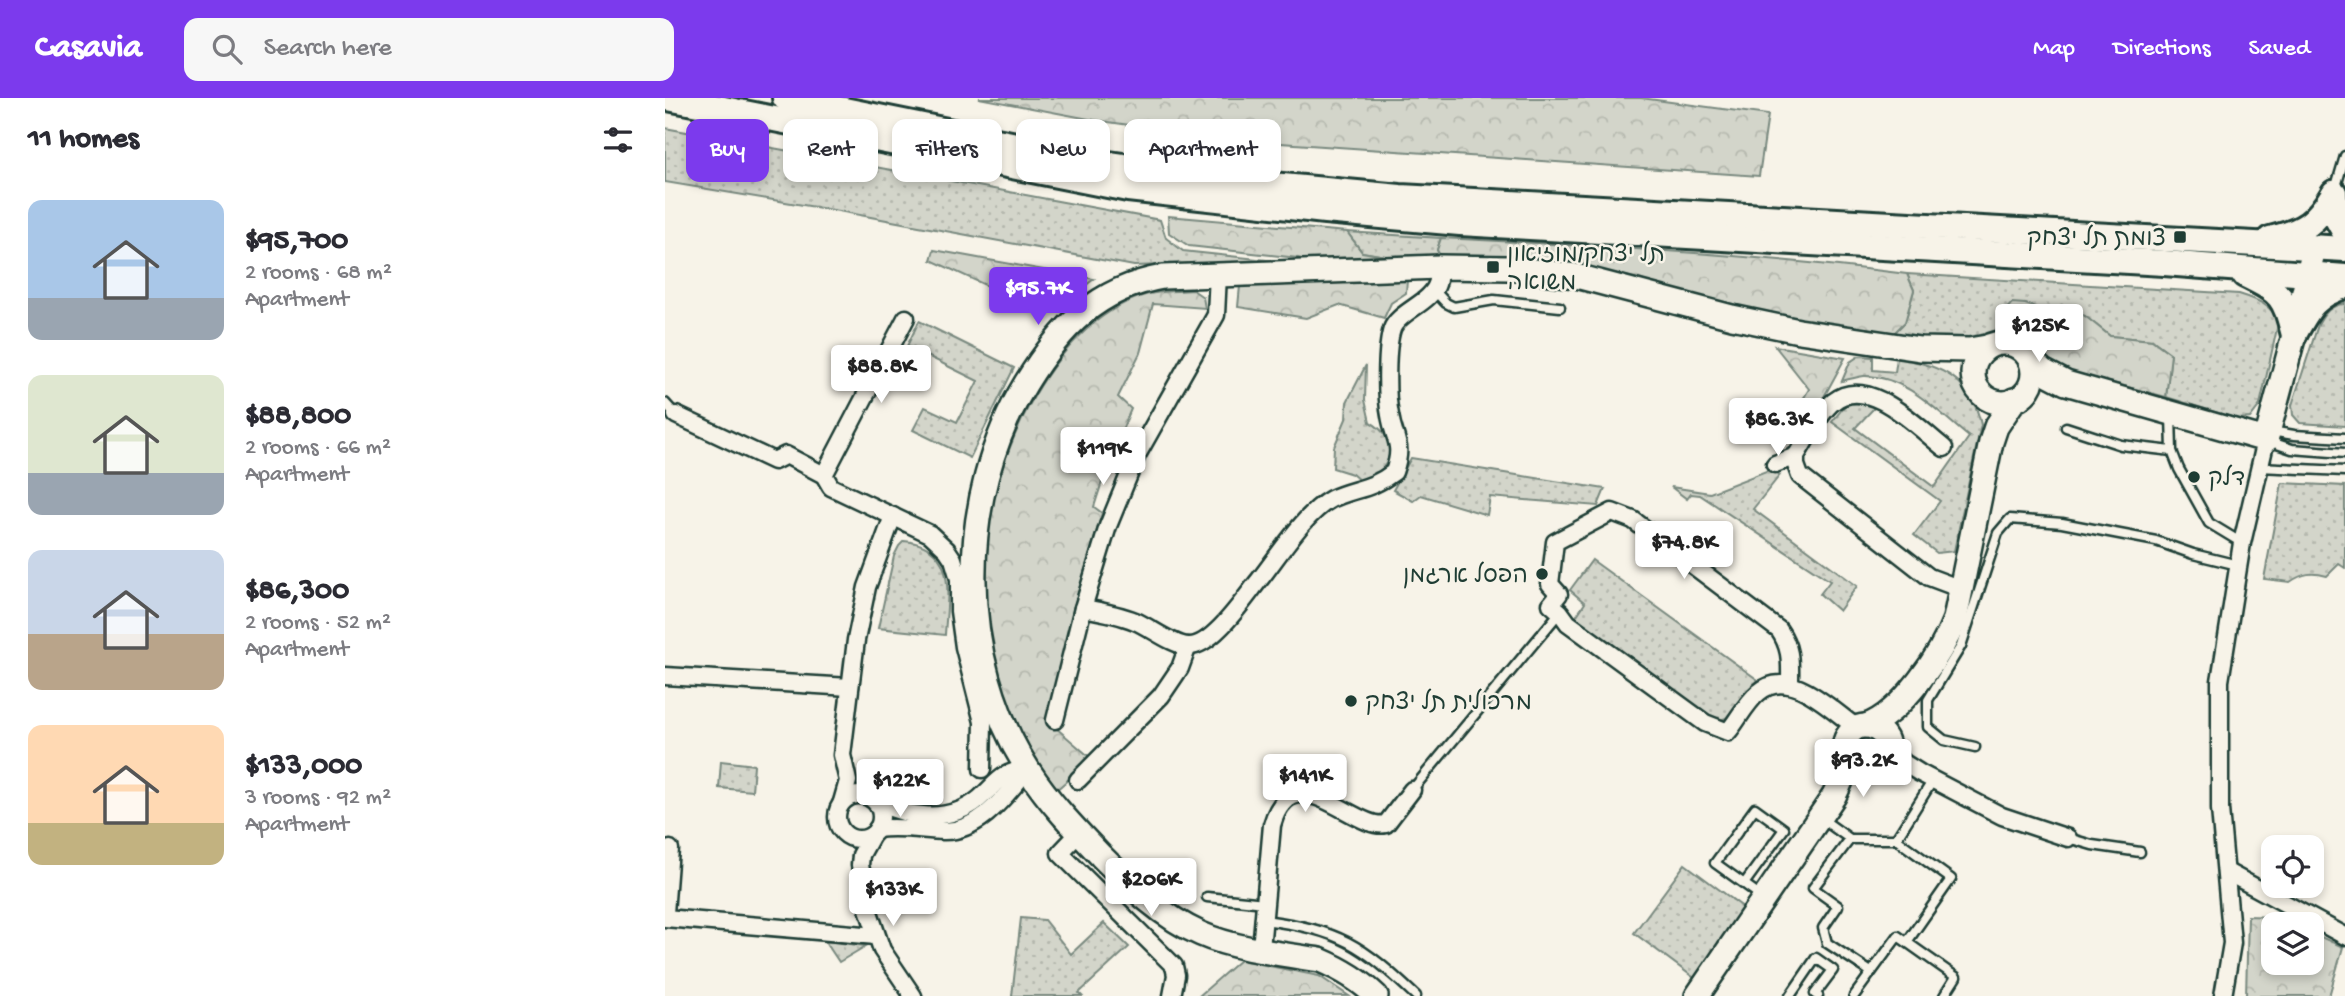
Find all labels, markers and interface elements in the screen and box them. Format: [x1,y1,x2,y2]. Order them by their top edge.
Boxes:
search box [184,18,674,81]
text: Casavia [35,30,142,68]
icon: search [208,30,246,68]
text: Search here [264,34,392,65]
text: Map [2033,35,2075,64]
text: Directions [2113,35,2211,64]
text: Saved [2249,35,2310,64]
chip: Buy [686,119,769,182]
chip: Rent [783,119,878,182]
chip: Filters [892,119,1002,182]
chip: New [1016,119,1110,182]
chip: Apartment [1124,119,1281,182]
icon: filters [599,121,637,159]
text: 11 homes [28,123,139,158]
place label: צומת תל יצחק [2027,224,2166,255]
text: $95,700 [245,225,348,260]
icon: home [84,228,168,312]
marker: צומת תל יצחק [2172,229,2188,245]
place label: תל יצחק/מוזיאון משואה [1507,240,1665,299]
marker: תל יצחק/מוזיאון משואה [1485,259,1501,275]
text: 2 rooms · 68 m² [245,260,392,287]
pin: $95.7K [981,268,1095,327]
text: $95.7K [1005,276,1071,303]
text: Apartment [245,287,349,314]
pin: $125K [1990,304,2088,364]
text: $125K [2011,313,2067,340]
pin: $88.8K [824,345,938,405]
text: $88.8K [847,354,915,381]
pin: $86.3K [1721,398,1835,458]
text: $88,800 [245,400,351,435]
icon: home [84,403,168,487]
text: $86.3K [1745,407,1811,434]
pin: $119K [1054,428,1152,487]
text: 2 rooms · 66 m² [245,435,391,462]
text: $119K [1076,436,1130,463]
text: Apartment [245,462,349,489]
place label: דלק [2208,464,2245,495]
marker: דלק [2186,469,2202,485]
pin: $74.8K [1627,522,1741,581]
text: $74.8K [1651,530,1717,557]
place label: הפסל ארגמן [1403,561,1528,592]
marker: הפסל ארגמן [1534,566,1550,582]
text: $86,300 [245,575,349,610]
icon: home [84,578,168,662]
text: 2 rooms · 52 m² [245,610,391,637]
text: Apartment [245,637,349,664]
place label: מרכולית תל יצחק [1365,688,1532,719]
marker: מרכולית תל יצחק [1343,693,1359,709]
pin: $93.2K [1806,740,1920,799]
text: $93.2K [1831,748,1895,775]
text: $133,000 [245,750,362,785]
icon: home [84,753,168,837]
pin: $141K [1256,754,1354,814]
pin: $122K [851,760,949,819]
text: $141K [1279,763,1331,790]
text: $122K [873,768,927,795]
text: 3 rooms · 92 m² [245,785,391,812]
text: Apartment [245,812,349,839]
map controls [2261,835,2324,975]
button: locate [2261,835,2324,898]
pin: $206K [1102,858,1200,918]
text: $206K [1122,867,1181,894]
pin: $133K [844,868,942,928]
text: $133K [865,877,921,904]
button: layers [2261,912,2324,975]

